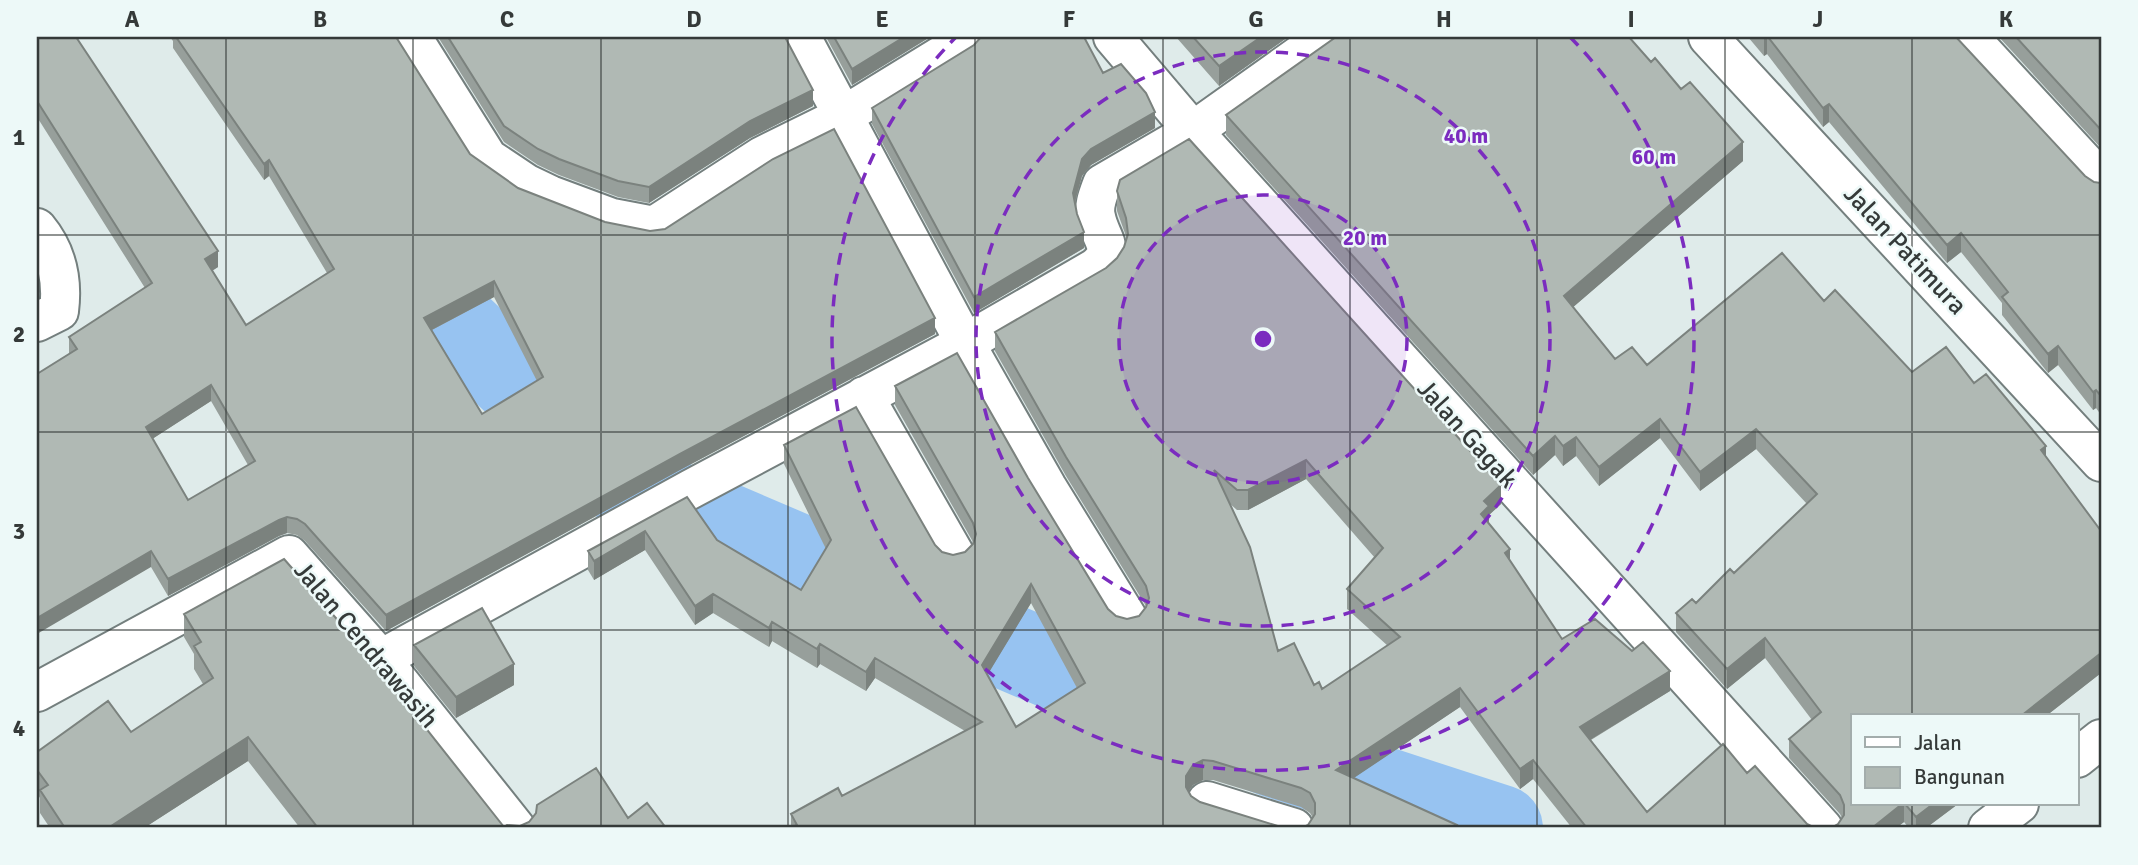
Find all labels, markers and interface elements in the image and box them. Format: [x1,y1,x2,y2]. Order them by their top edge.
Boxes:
text: A [125,5,140,34]
text: B [313,5,327,34]
text: C [500,5,514,34]
text: D [686,5,702,34]
text: E [875,5,889,34]
text: F [1063,5,1075,34]
text: G [1248,5,1264,34]
text: H [1436,5,1452,34]
text: I [1627,5,1635,34]
text: J [1813,5,1823,34]
text: K [1999,5,2014,34]
text: 1 [13,123,25,152]
text: 40 m [1444,123,1488,149]
text: 60 m [1632,144,1676,170]
street label: Jalan Patimura [1837,178,1973,322]
text: 20 m [1343,225,1387,251]
text: 2 [13,320,25,349]
centre of rings [1251,327,1275,351]
street label: Jalan Gagak [1410,373,1524,495]
text: 3 [13,517,25,546]
street label: Jalan Cendrawasih [287,555,445,735]
text: 4 [13,714,25,743]
legend [1851,714,2078,806]
text: Jalan [1914,730,1962,756]
text: Bangunan [1914,764,2005,790]

